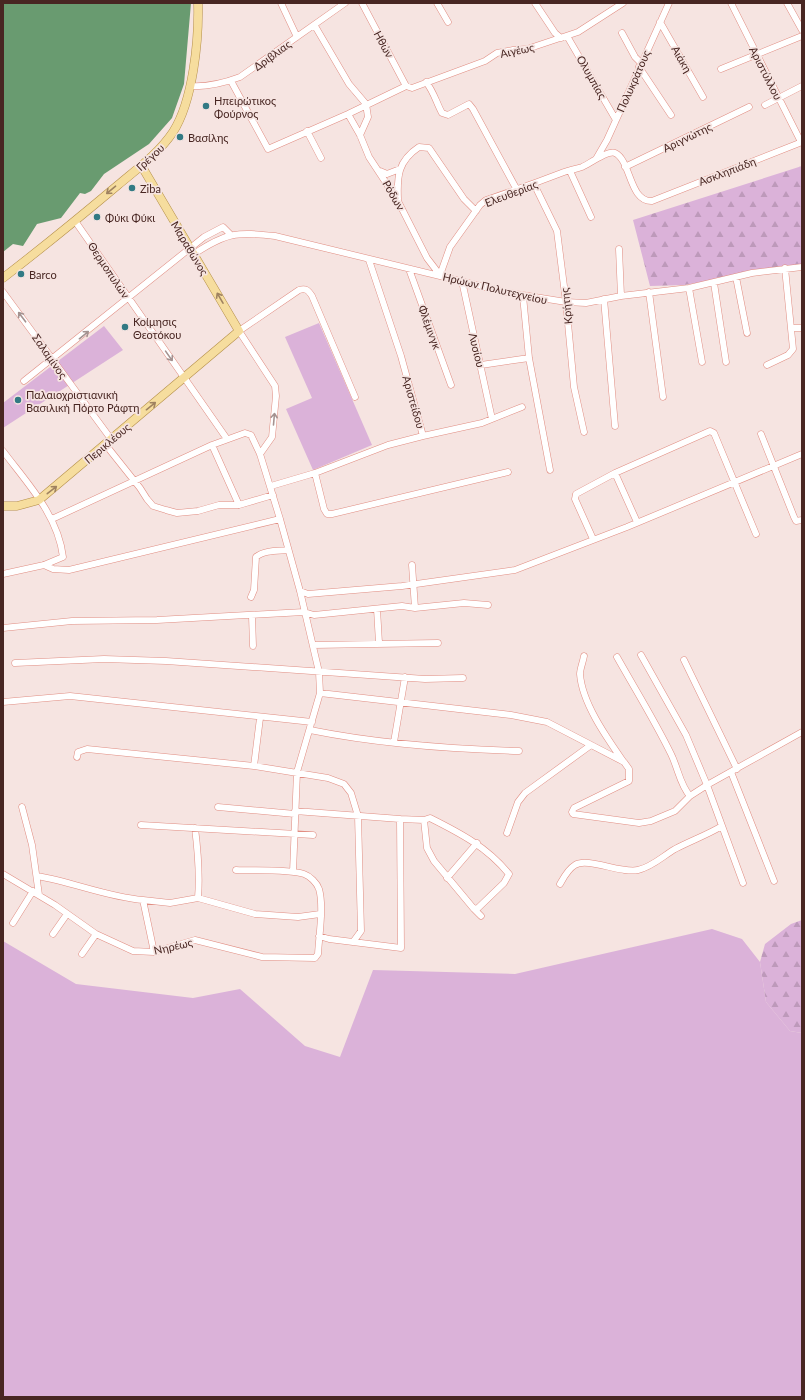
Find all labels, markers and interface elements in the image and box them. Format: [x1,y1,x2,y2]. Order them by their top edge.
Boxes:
street label: Ηθών [372,28,397,60]
street label: Δριβλιας [251,37,293,73]
street label: Αιγέως [499,40,535,60]
street label: Αιάκη [669,43,695,75]
street label: Αριστύλλου [747,44,785,102]
street label: Πολυκράτους [613,48,653,114]
street label: Ολυμπίας [574,53,610,101]
place label: Ηπειρώτικος Φούρνος [214,94,276,120]
marker: Ηπειρώτικος Φούρνος [201,101,211,111]
street label: Αριγνώτης [660,120,714,154]
place label: Βασίλης [188,131,228,144]
marker: Βασίλης [175,132,185,142]
street label: Γρέγου [133,141,167,173]
street label: Ασκληπιάδη [696,154,758,188]
street label: Ελευθερίας [483,177,539,209]
street label: Ρόδων [380,178,408,213]
place label: Ziba [140,182,161,195]
marker: Ziba [127,183,137,193]
one-way arrow [106,186,117,195]
place label: Φύκι Φύκι [105,211,155,224]
marker: Φύκι Φύκι [92,212,102,222]
street label: Μαραθώνος [169,219,211,277]
street label: Θερμοπυλών [85,239,133,301]
place label: Barco [29,268,57,281]
marker: Barco [16,269,26,279]
street label: Ηρώων Πολυτεχνείου [441,270,549,306]
street label: Κρήτης [558,287,574,325]
one-way arrow [215,292,223,304]
street label: Φλέμινγκ [416,303,444,351]
one-way arrow [18,312,26,323]
place label: Κοίμησις Θεοτόκου [133,315,181,341]
marker: Κοίμησις Θεοτόκου [120,322,130,332]
one-way arrow [78,330,89,339]
street label: Σαλαμίνος [30,331,70,381]
street label: Λυσίου [466,331,488,369]
one-way arrow [165,351,173,362]
street label: Αριστείδου [400,374,428,430]
place label: Παλαιοχριστιανική Βασιλική Πόρτο Ράφτη [26,388,139,414]
marker: Παλαιοχριστιανική Βασιλική Πόρτο Ράφτη [13,395,23,405]
one-way arrow [146,402,156,411]
one-way arrow [270,413,278,426]
street label: Περικλέους [81,420,133,466]
one-way arrow [46,486,57,494]
street label: Νηρέως [152,935,194,957]

